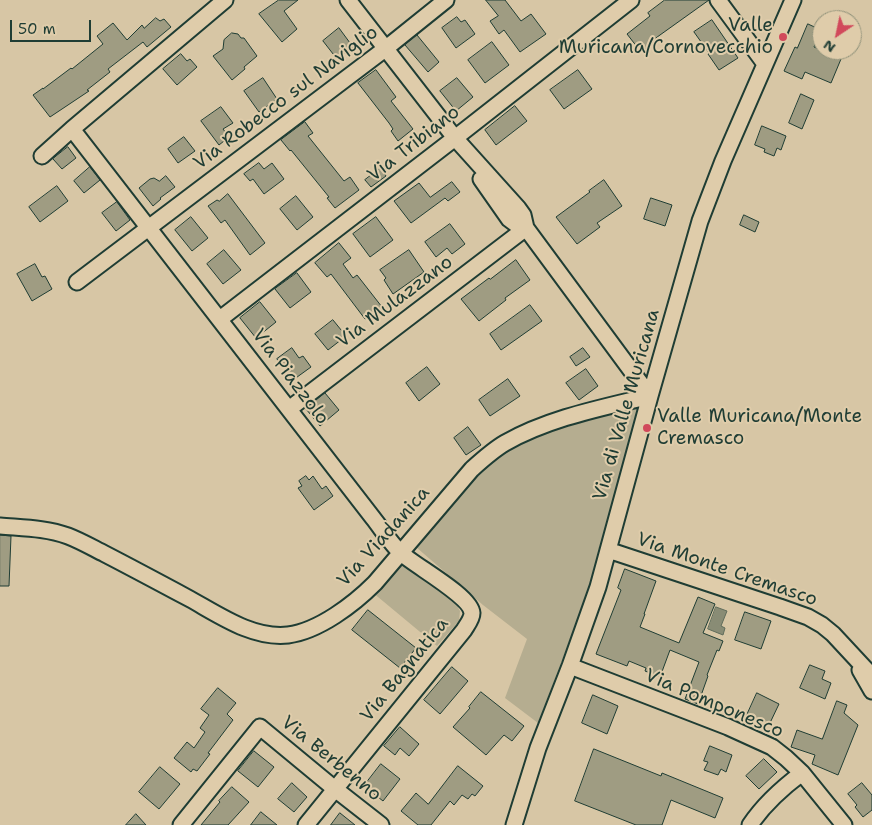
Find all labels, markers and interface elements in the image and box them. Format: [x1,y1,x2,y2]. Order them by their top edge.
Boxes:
scale bar [12,10,94,42]
north arrow [812,10,862,60]
place label: Valle Muricana/Cornovecchio [559,15,773,59]
text: 50 m [18,19,56,39]
street label: Via Robecco sul Naviglio [189,21,383,175]
marker: Valle Muricana/Cornovecchio [777,31,789,43]
text: N [820,36,839,57]
street label: Via Tribiano [363,101,465,187]
street label: Via Mulazzano [332,251,458,353]
street label: Via di Valle Muricana [589,307,665,503]
street label: Via Piazzolo [247,325,333,429]
place label: Valle Muricana/Monte Cremasco [657,406,862,450]
marker: Valle Muricana/Monte Cremasco [641,422,653,434]
street label: Via Viadanica [333,482,435,592]
street label: Via Monte Cremasco [634,528,820,612]
street label: Via Bagnatica [356,613,454,727]
street label: Via Pomponesco [641,665,787,743]
street label: Via Berbenno [276,712,386,806]

